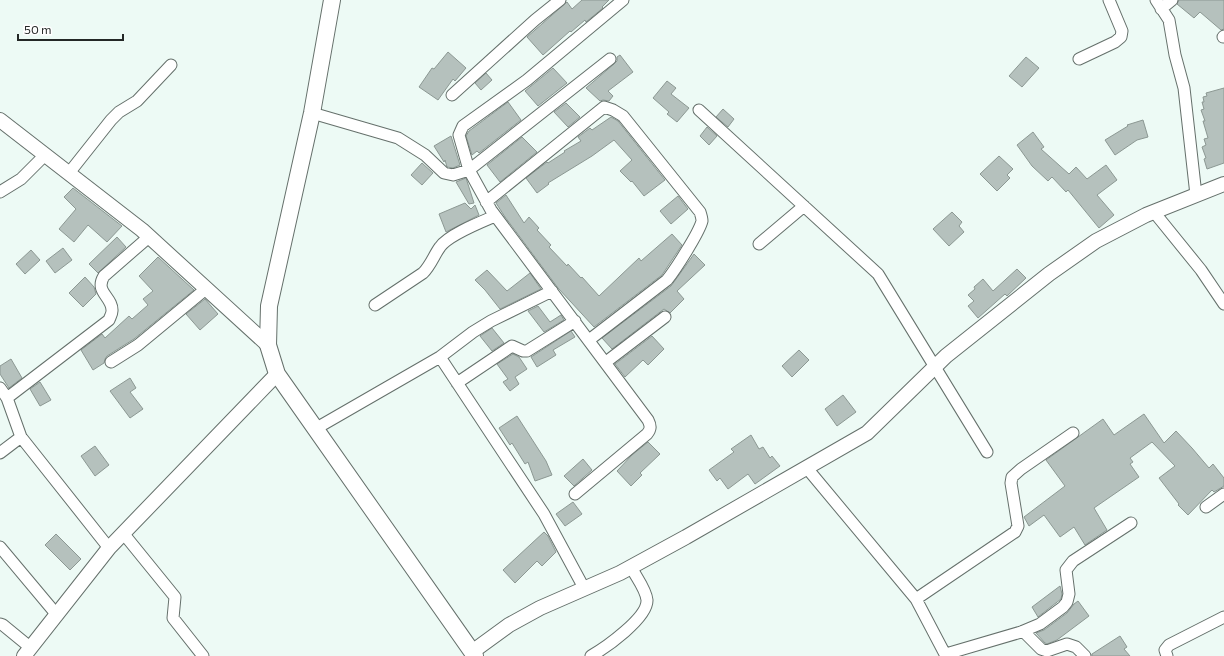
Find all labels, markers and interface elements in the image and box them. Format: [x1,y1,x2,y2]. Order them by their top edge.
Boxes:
scale bar [18,16,123,42]
text: 50 m [24,22,52,36]

